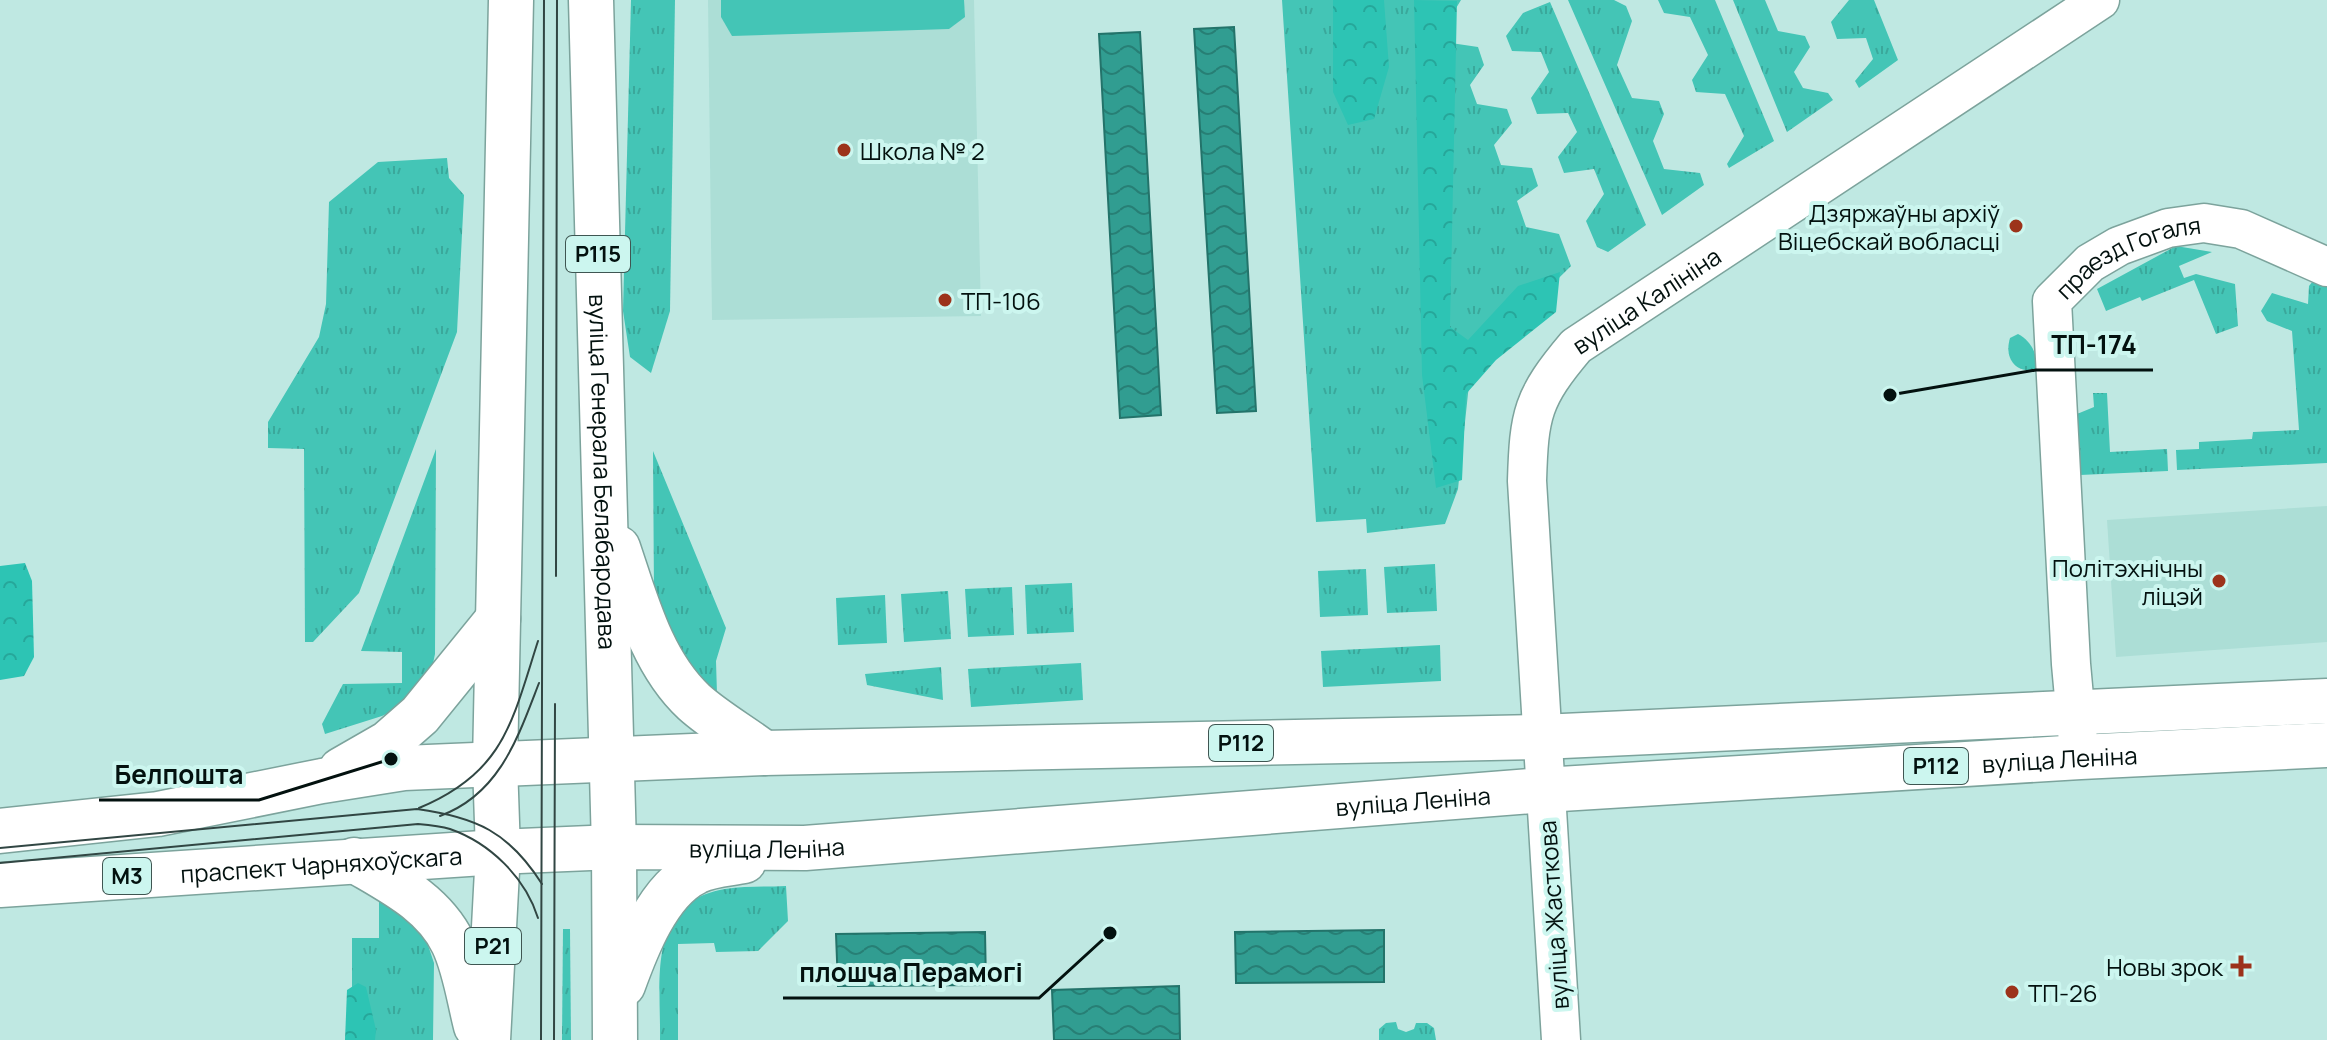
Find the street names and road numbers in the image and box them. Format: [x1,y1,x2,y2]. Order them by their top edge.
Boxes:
street label: праезд Гогаля [2047,207,2203,306]
road number: Р115 [566,236,630,272]
street label: вуліца Калініна [1565,239,1727,361]
street label: вуліца Генерала Белабародава [582,294,625,650]
road number: Р112 [1209,725,1273,761]
street label: вуліца Леніна [1981,738,2138,780]
road number: Р112 [1904,748,1968,784]
street label: вуліца Леніна [1334,778,1492,823]
street label: вуліца Жасткова [1530,819,1576,1011]
street label: вуліца Леніна [689,828,846,865]
street label: праспект Чарняхоўскага [179,838,463,890]
road number: М3 [103,858,151,894]
road number: Р21 [465,928,521,964]

